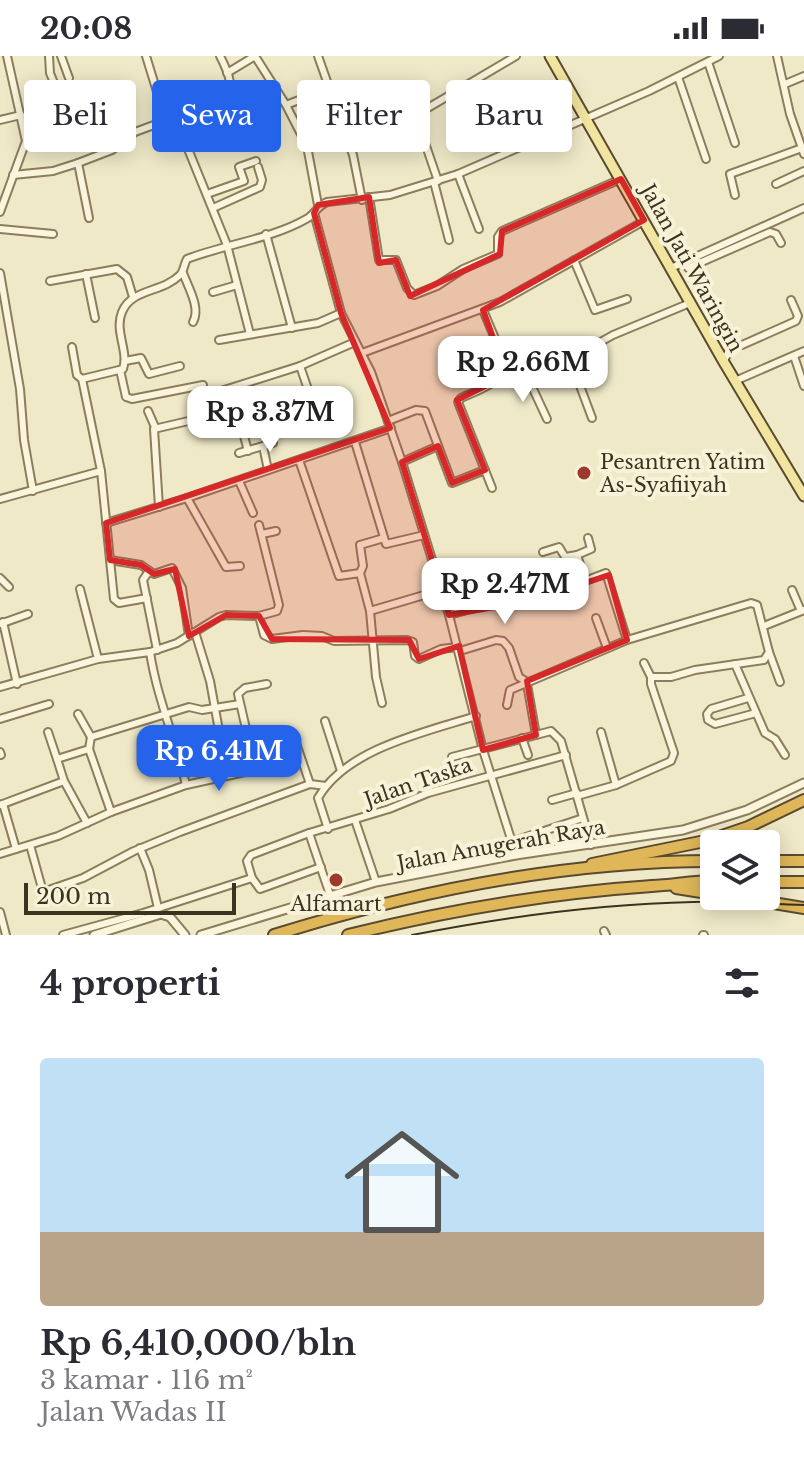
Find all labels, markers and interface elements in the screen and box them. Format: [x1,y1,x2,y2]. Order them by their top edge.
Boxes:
text: 20:08 [40,10,132,47]
chip: Beli [24,80,136,152]
chip: Sewa [152,80,281,152]
chip: Filter [297,80,430,152]
chip: Baru [446,80,572,152]
street label: Jalan Jati Waringin [634,177,748,356]
pin: Rp 2.66M [440,336,606,404]
text: Rp 2.66M [456,346,590,378]
pin: Rp 3.37M [187,386,353,454]
text: Rp 3.37M [205,396,335,428]
place label: Pesantren Yatim As-Syafiiyah [599,450,766,497]
marker: Pesantren Yatim As-Syafiiyah [575,464,593,482]
pin: Rp 2.47M [422,558,588,626]
text: Rp 2.47M [440,568,570,600]
pin: Rp 6.41M [136,725,302,793]
text: Rp 6.41M [155,735,283,767]
street label: Jalan Taska [358,752,476,813]
street label: Jalan Anugerah Raya [392,815,608,876]
map controls [700,830,780,910]
button: layers [700,830,780,910]
marker: Alfamart [327,871,345,889]
scale bar [24,879,236,915]
text: 200 m [36,883,111,910]
place label: Alfamart [290,892,382,916]
icon: filters [720,961,764,1005]
text: 4 properti [40,962,220,1004]
icon: home [330,1110,474,1254]
text: Rp 6,410,000/bln [40,1322,356,1364]
text: 3 kamar · 116 m² [40,1364,253,1396]
text: Jalan Wadas II [40,1396,226,1428]

